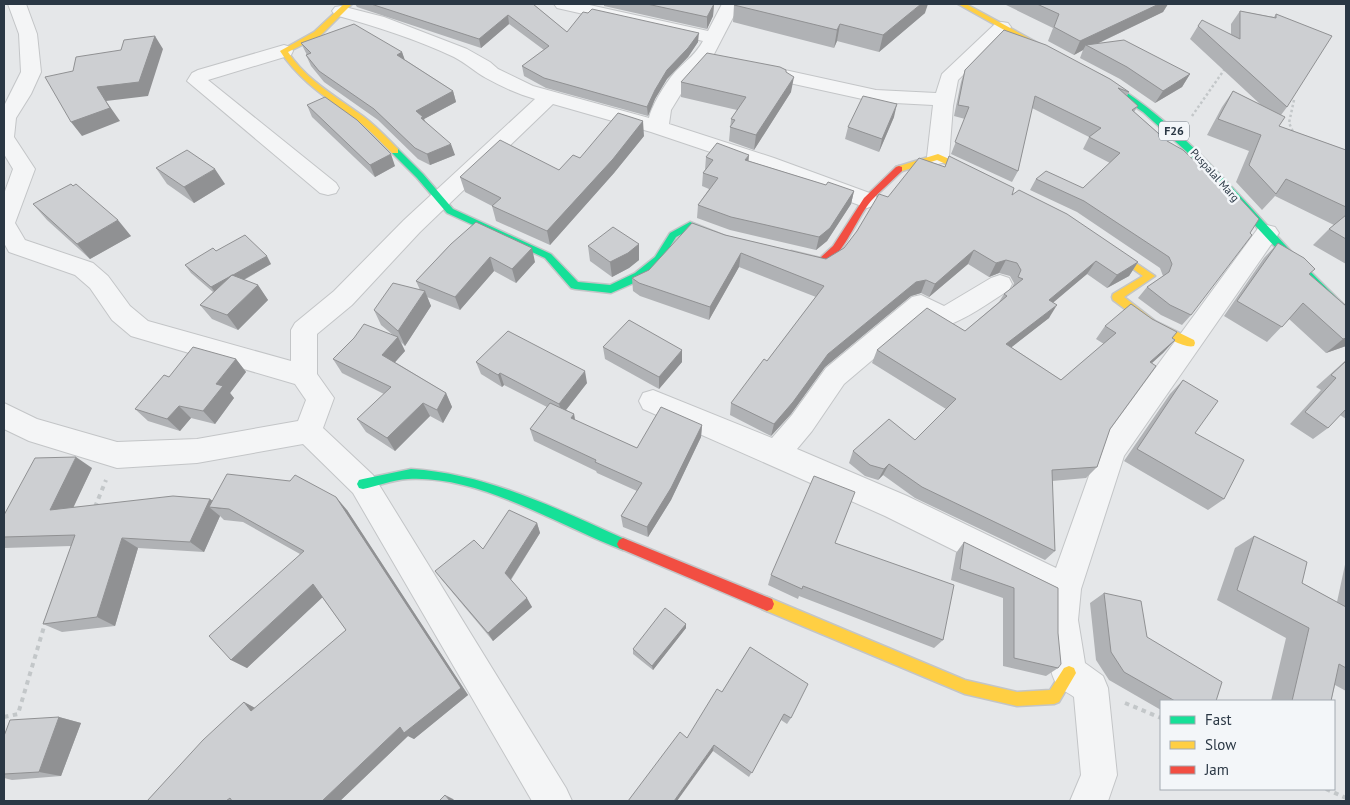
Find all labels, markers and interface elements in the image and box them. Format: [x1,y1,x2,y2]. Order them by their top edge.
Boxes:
road number: F26 [1159,122,1189,140]
street label: Puspalal Marg [1188,146,1242,204]
legend [1160,700,1335,790]
text: Fast [1205,710,1232,729]
text: Slow [1205,735,1236,754]
text: Jam [1204,760,1229,779]

